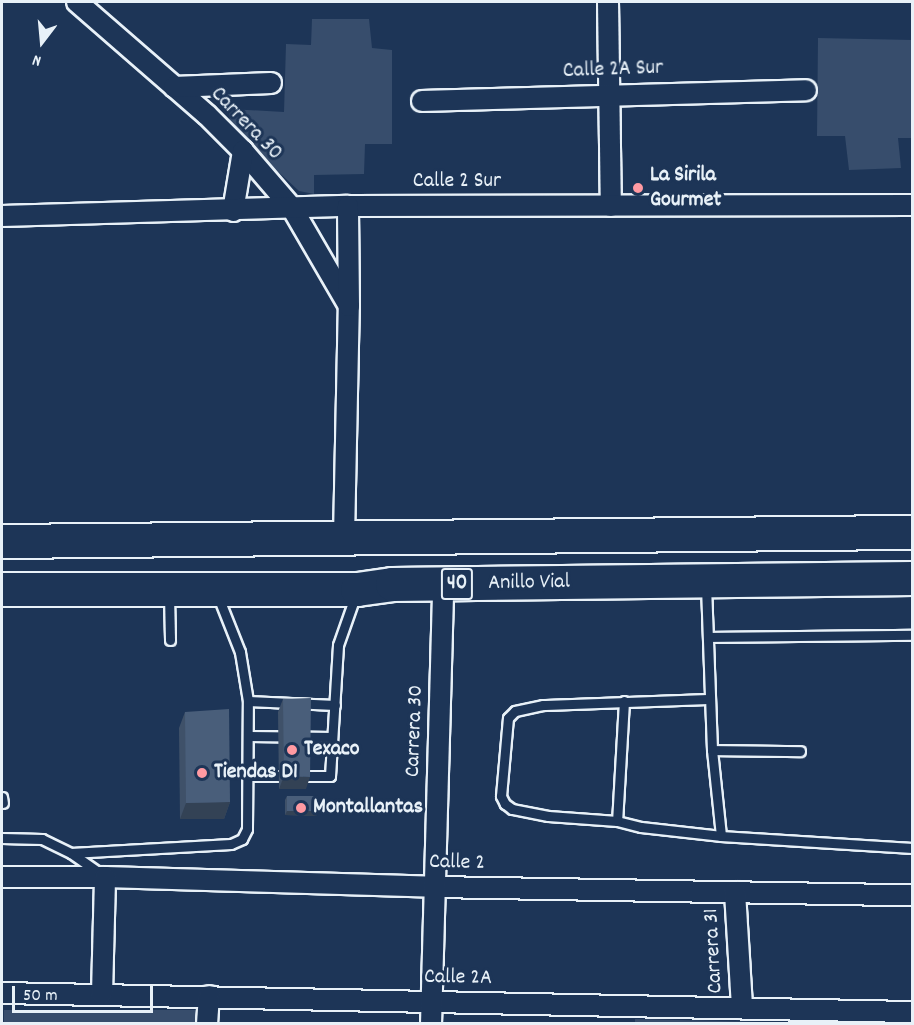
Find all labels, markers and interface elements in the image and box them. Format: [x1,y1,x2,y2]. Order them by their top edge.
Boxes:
north arrow [12,12,72,72]
text: N [30,48,44,72]
street label: Calle 2A Sur [562,55,664,85]
street label: Carrera 30 [204,82,288,166]
place label: La Sirila Gourmet [650,162,721,214]
street label: Calle 2 Sur [413,169,501,195]
marker: La Sirila Gourmet [631,181,645,195]
road number: 40 [440,566,474,602]
street label: Anillo Vial [488,569,570,597]
street label: Carrera 30 [400,684,430,778]
place label: Texaco [304,737,360,763]
marker: Texaco [285,743,299,757]
place label: Tiendas D1 [214,760,298,786]
marker: Tiendas D1 [195,766,209,780]
place label: Montallantas [313,795,423,821]
marker: Montallantas [294,801,308,815]
street label: Calle 2 [429,849,485,877]
street label: Carrera 31 [699,908,729,994]
street label: Calle 2A [424,964,492,992]
scale bar [15,974,156,1012]
text: 50 m [23,984,58,1009]

